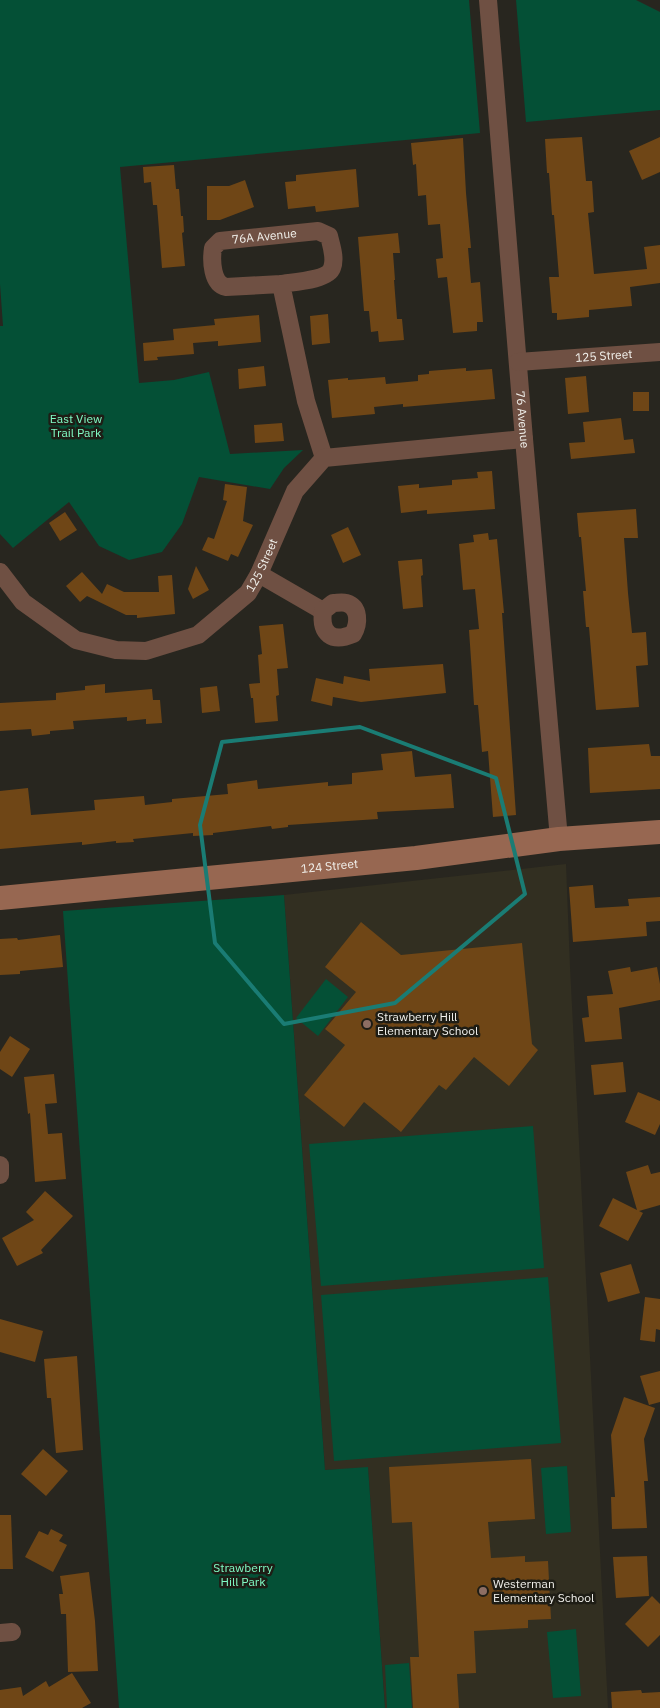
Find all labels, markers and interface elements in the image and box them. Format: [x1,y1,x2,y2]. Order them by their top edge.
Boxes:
street label: 76A Avenue [231,225,298,247]
street label: 125 Street [575,346,633,365]
street label: 76 Avenue [513,390,533,449]
park label: East View Trail Park [50,411,102,440]
street label: 125 Street [242,536,280,595]
street label: 124 Street [300,856,359,876]
place label: Strawberry Hill Elementary School [377,1009,478,1038]
marker: Strawberry Hill Elementary School [361,1018,373,1030]
park label: Strawberry Hill Park [213,1560,273,1589]
place label: Westerman Elementary School [493,1576,594,1605]
marker: Westerman Elementary School [477,1585,489,1597]

